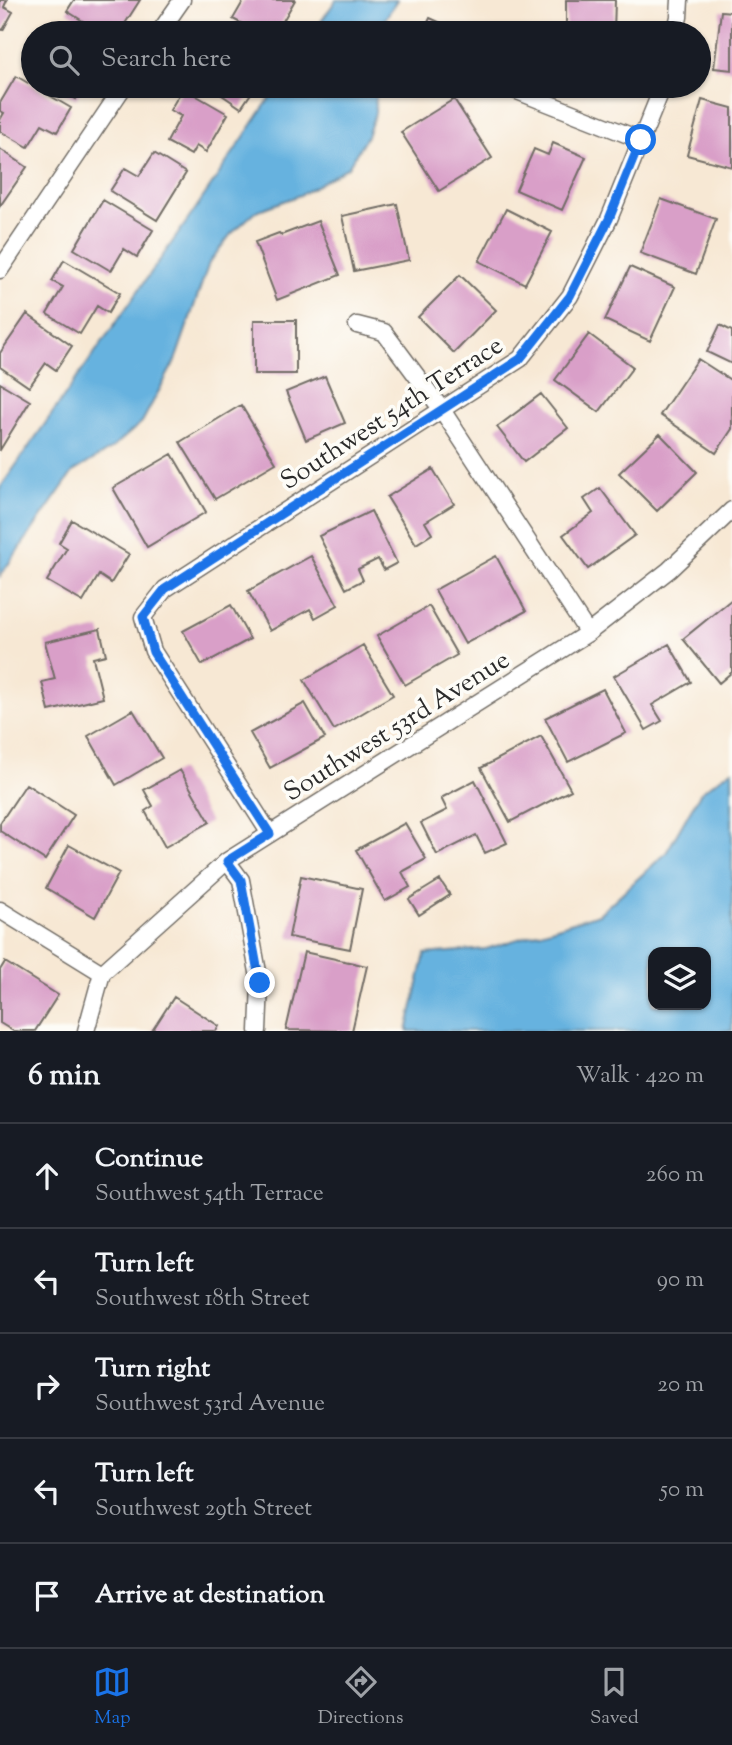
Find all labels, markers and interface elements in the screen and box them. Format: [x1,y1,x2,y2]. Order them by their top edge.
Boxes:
search box [21,21,711,98]
icon: search [45,41,83,79]
text: Search here [101,41,231,78]
route start [625,124,656,155]
street label: Southwest 54th Terrace [274,328,511,500]
street label: Southwest 53rd Avenue [277,643,517,812]
map controls [648,947,711,1010]
button: layers [648,947,711,1010]
route end [244,967,275,998]
text: 6 min [28,1055,100,1098]
text: Walk · 420 m [576,1060,704,1093]
text: Continue [95,1141,203,1178]
icon: ahead [28,1157,66,1195]
text: 260 m [646,1159,704,1192]
text: Southwest 54th Terrace [95,1178,324,1211]
text: Turn left [95,1246,194,1283]
icon: left [28,1262,66,1300]
text: 90 m [657,1264,704,1297]
text: Southwest 18th Street [95,1283,310,1316]
text: Turn right [95,1351,210,1388]
icon: right [28,1367,66,1405]
text: 20 m [657,1369,704,1402]
text: Southwest 53rd Avenue [95,1388,325,1421]
text: Turn left [95,1456,194,1493]
icon: left [28,1472,66,1510]
text: 50 m [660,1474,704,1507]
text: Southwest 29th Street [95,1493,312,1526]
icon: arrive [28,1577,66,1615]
text: Arrive at destination [95,1577,325,1614]
tab: Map [93,1663,131,1732]
tab: Directions [318,1663,403,1732]
tab: Saved [590,1663,639,1732]

